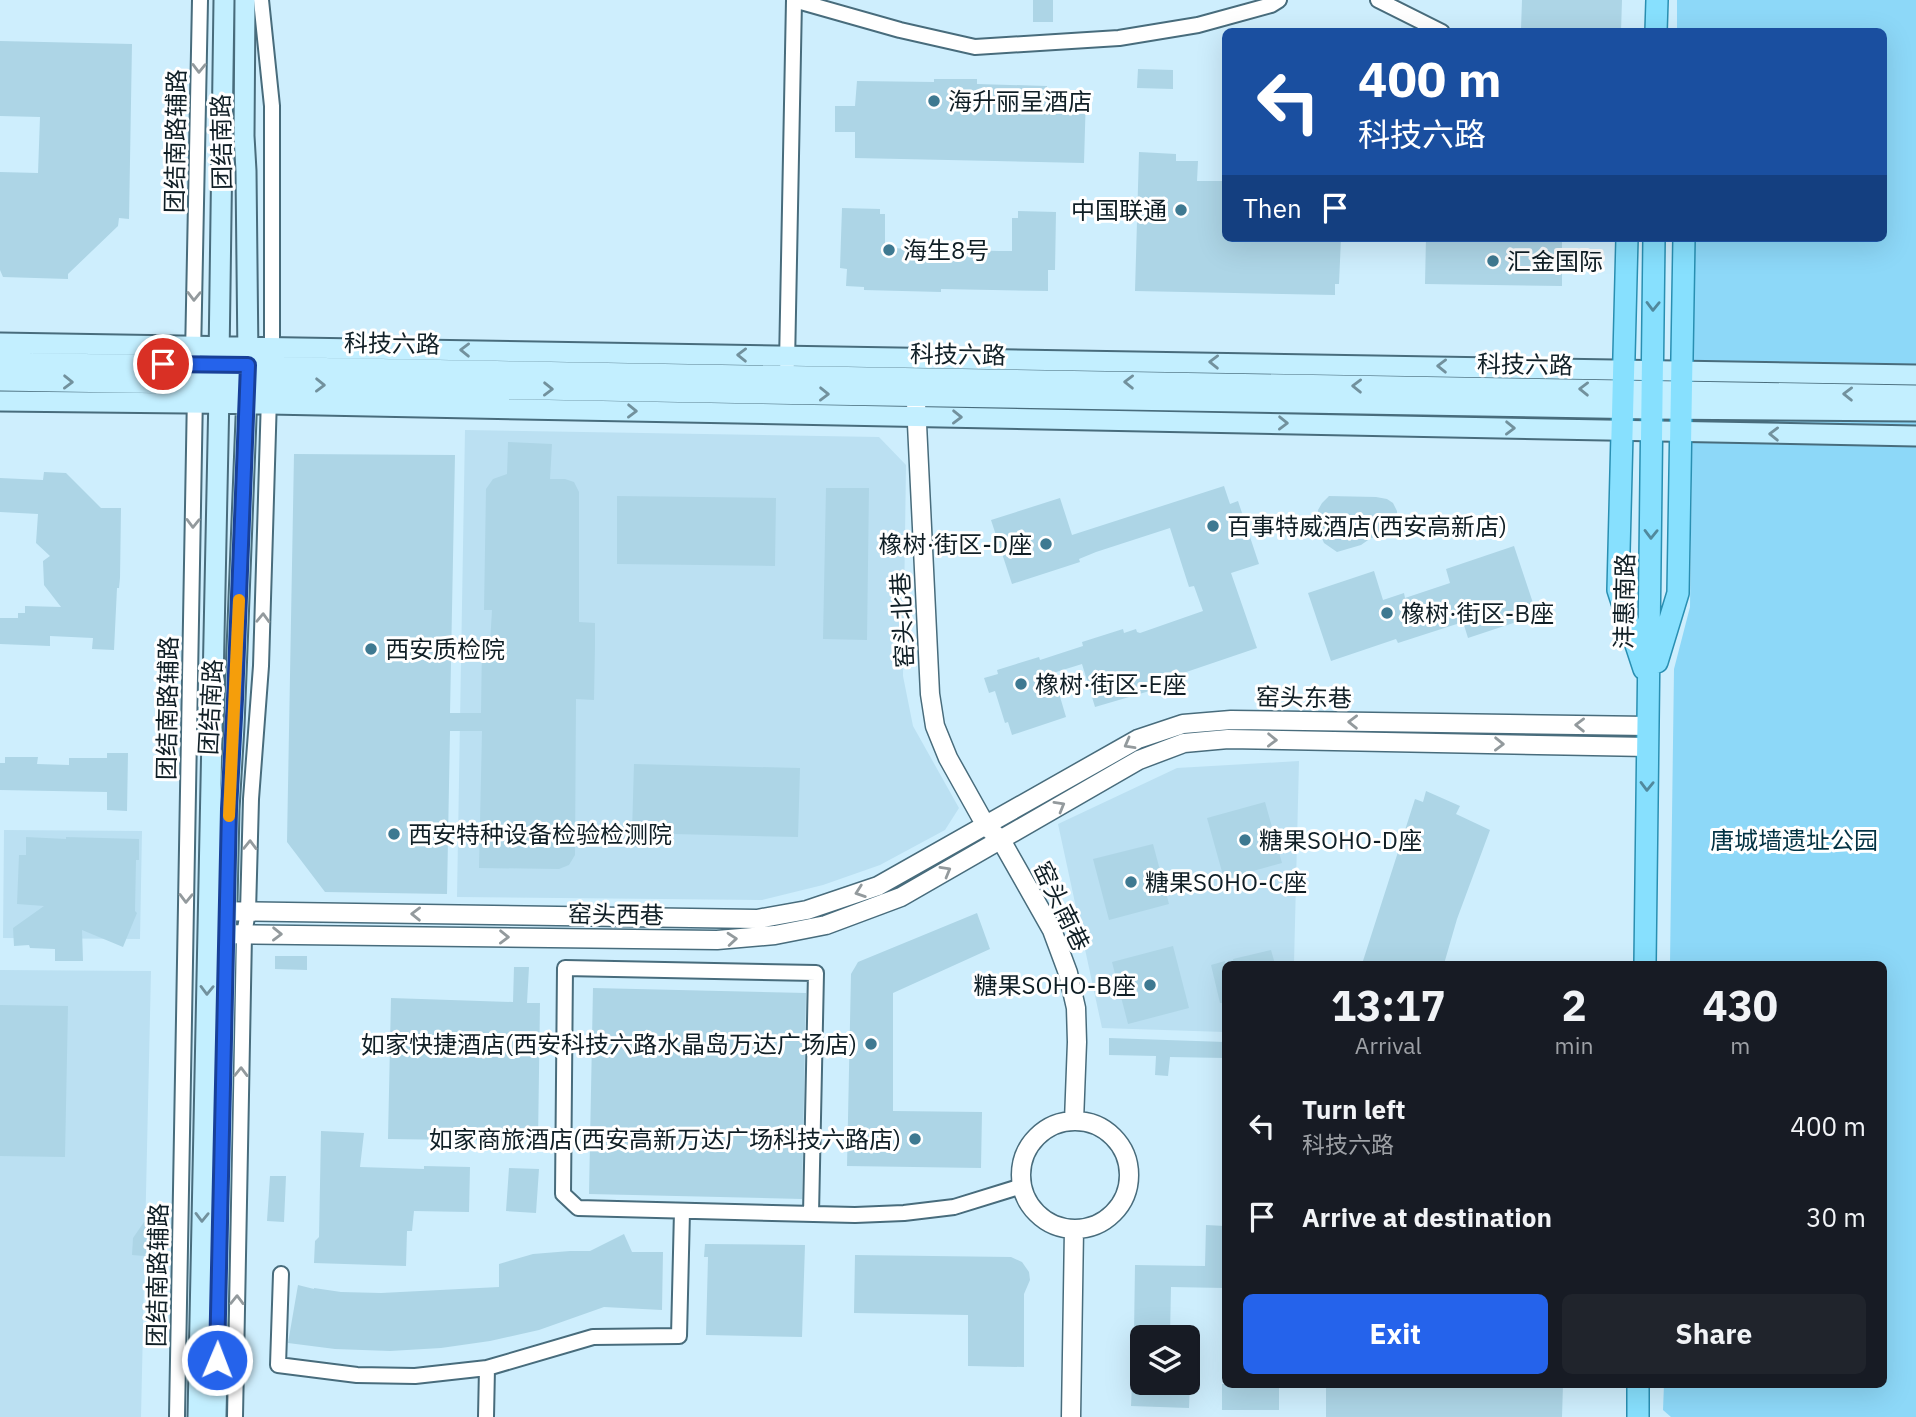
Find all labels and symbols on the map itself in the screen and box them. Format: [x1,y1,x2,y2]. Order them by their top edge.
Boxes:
one-way arrow [191,63,207,74]
street label: 团结南路辅路 [158,69,192,213]
place label: 海升丽呈酒店 [948,85,1092,117]
marker: 海升丽呈酒店 [926,93,942,109]
street label: 团结南路 [204,94,238,190]
place label: 中国联通 [1071,194,1167,226]
marker: 中国联通 [1173,202,1189,218]
place label: 海生8号 [903,234,989,266]
marker: 海生8号 [881,242,897,258]
place label: 汇金国际 [1507,245,1603,277]
marker: 汇金国际 [1485,253,1501,269]
one-way arrow [186,291,202,301]
one-way arrow [1645,301,1661,312]
street label: 科技六路 [344,326,440,360]
pin [133,334,193,394]
street label: 科技六路 [910,337,1006,371]
one-way arrow [460,343,471,358]
one-way arrow [736,347,747,363]
street label: 科技六路 [1477,347,1573,381]
one-way arrow [1209,355,1220,370]
one-way arrow [1436,358,1447,374]
one-way arrow [63,374,74,390]
one-way arrow [1123,374,1134,390]
one-way arrow [315,377,326,393]
one-way arrow [1351,378,1362,393]
one-way arrow [543,381,553,397]
one-way arrow [1578,381,1589,397]
one-way arrow [819,386,830,402]
one-way arrow [1842,386,1853,402]
one-way arrow [627,403,637,419]
one-way arrow [952,409,963,425]
one-way arrow [1277,416,1288,431]
one-way arrow [1505,420,1516,435]
one-way arrow [1769,426,1780,441]
place label: 百事特威酒店(西安高新店) [1227,510,1507,542]
one-way arrow [185,518,201,529]
marker: 百事特威酒店(西安高新店) [1205,518,1221,534]
place label: 橡树·街区-D座 [878,528,1032,560]
one-way arrow [1643,528,1658,539]
marker: 橡树·街区-D座 [1038,536,1054,552]
street label: 沣惠南路 [1607,553,1641,649]
street label: 窑头北巷 [884,571,920,669]
place label: 橡树·街区-B座 [1401,597,1554,629]
marker: 橡树·街区-B座 [1379,605,1395,621]
one-way arrow [255,612,270,623]
place label: 西安质检院 [385,633,505,665]
street label: 团结南路辅路 [150,636,184,780]
marker: 西安质检院 [363,641,379,657]
street label: 团结南路 [192,658,228,756]
place label: 橡树·街区-E座 [1035,668,1186,700]
marker: 橡树·街区-E座 [1013,676,1029,692]
street label: 窑头东巷 [1256,680,1352,714]
one-way arrow [1347,714,1357,730]
one-way arrow [1574,717,1585,733]
one-way arrow [1266,732,1277,747]
one-way arrow [1124,736,1136,749]
one-way arrow [1494,736,1505,751]
one-way arrow [1639,781,1655,791]
one-way arrow [1052,801,1065,814]
place label: 西安特种设备检验检测院 [408,818,672,850]
place label: 糖果SOHO-D座 [1259,824,1422,856]
park label: 唐城墙遗址公园 [1710,824,1878,856]
marker: 西安特种设备检验检测院 [386,826,402,842]
marker: 糖果SOHO-D座 [1237,832,1253,848]
one-way arrow [242,839,257,850]
street label: 窑头南巷 [1027,856,1097,956]
one-way arrow [939,866,952,879]
place label: 糖果SOHO-C座 [1145,866,1307,898]
marker: 糖果SOHO-C座 [1123,874,1139,890]
one-way arrow [855,884,867,898]
one-way arrow [179,892,194,903]
street label: 窑头西巷 [568,897,664,931]
one-way arrow [410,906,421,922]
one-way arrow [272,927,283,942]
one-way arrow [500,929,510,945]
one-way arrow [727,932,738,947]
place label: 糖果SOHO-B座 [973,969,1136,1001]
marker: 糖果SOHO-B座 [1142,977,1158,993]
one-way arrow [200,984,215,995]
place label: 如家快捷酒店(西安科技六路水晶岛万达广场店) [361,1028,857,1060]
marker: 如家快捷酒店(西安科技六路水晶岛万达广场店) [863,1036,879,1052]
one-way arrow [234,1067,249,1078]
place label: 如家商旅酒店(西安高新万达广场科技六路店) [429,1123,901,1155]
marker: 如家商旅酒店(西安高新万达广场科技六路店) [907,1131,923,1147]
street label: 团结南路辅路 [140,1203,174,1347]
one-way arrow [195,1212,210,1223]
one-way arrow [229,1294,245,1305]
position arrow [180,1323,254,1397]

